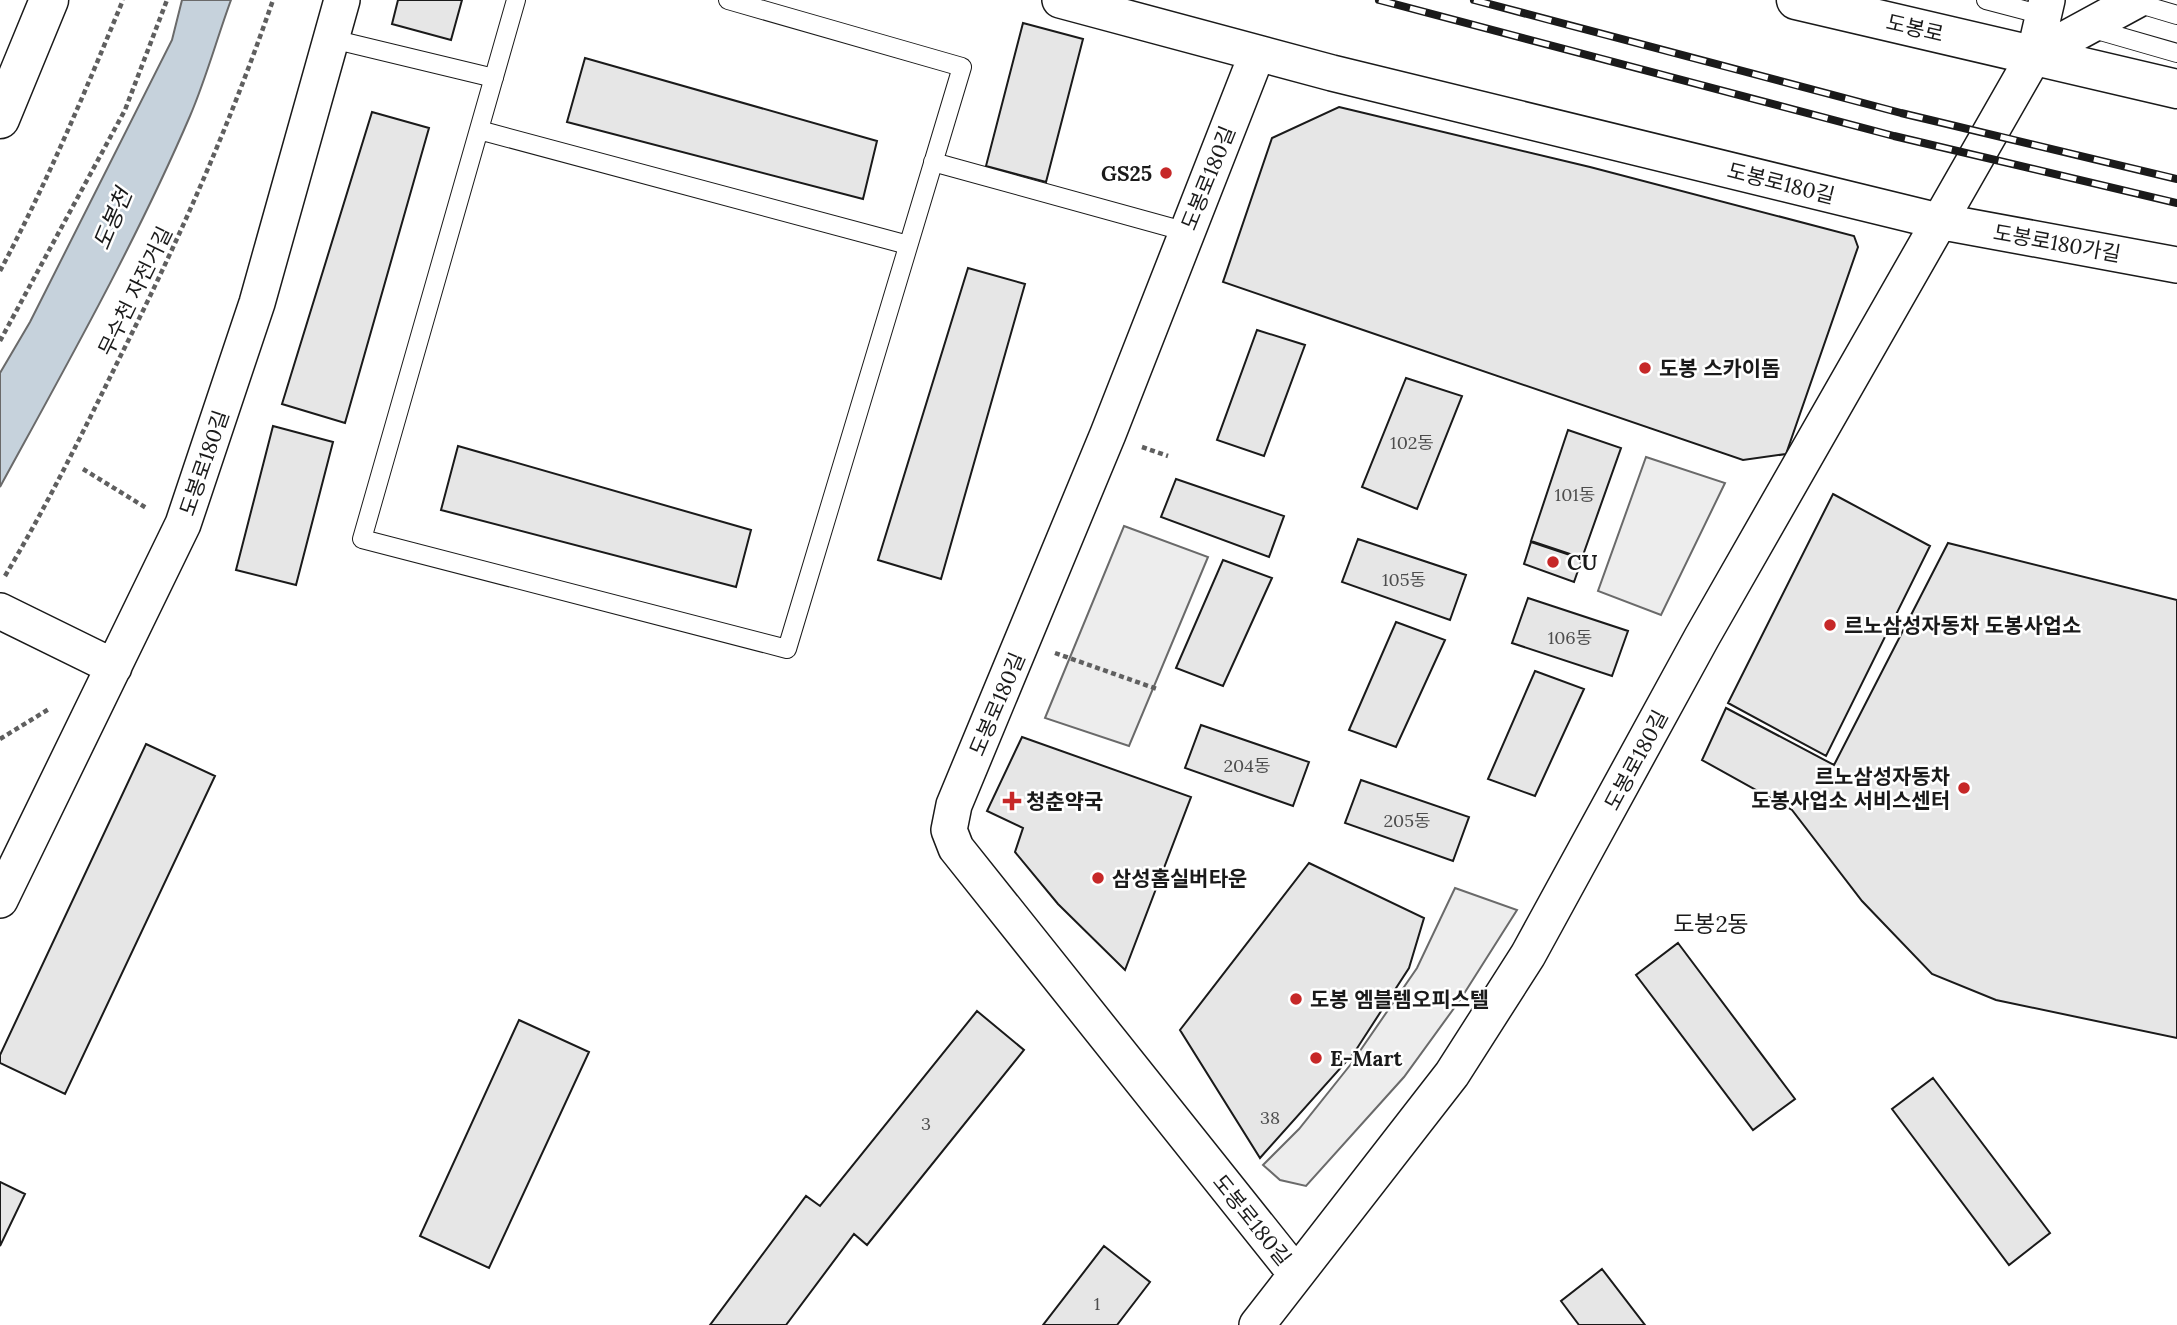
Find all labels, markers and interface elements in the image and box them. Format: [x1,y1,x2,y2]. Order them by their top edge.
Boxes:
street label: 도봉로 [1884,8,1946,48]
street label: 도봉로180길 [1175,122,1241,234]
street label: 도봉로180길 [1724,157,1838,209]
place label: GS25 [1101,160,1152,187]
marker: GS25 [1158,165,1174,181]
water label: 도봉천 [86,182,139,254]
street label: 도봉로180가길 [1991,218,2123,268]
street label: 무수천 자전거길 [92,222,178,360]
place label: 도봉 스카이돔 [1659,355,1780,382]
marker: 도봉 스카이돔 [1637,360,1653,376]
street label: 도봉로180길 [173,407,235,519]
house number: 102동 [1390,431,1434,454]
house number: 101동 [1555,483,1595,506]
place label: CU [1567,549,1597,576]
marker: CU [1545,554,1561,570]
house number: 105동 [1382,568,1426,591]
place label: 르노삼성자동차 도봉사업소 [1844,612,2081,639]
marker: 르노삼성자동차 도봉사업소 [1822,617,1838,633]
house number: 106동 [1548,626,1592,649]
street label: 도봉로180길 [963,648,1031,760]
street label: 도봉로180길 [1598,705,1674,815]
house number: 204동 [1223,754,1271,777]
place label: 르노삼성자동차 도봉사업소 서비스센터 [1751,763,1950,814]
marker: 르노삼성자동차 도봉사업소 서비스센터 [1956,780,1972,796]
place label: 청춘약국 [1026,788,1103,815]
marker: 청춘약국 [1004,793,1020,809]
house number: 205동 [1383,809,1431,832]
place label: 삼성홈실버타운 [1112,865,1247,892]
marker: 삼성홈실버타운 [1090,870,1106,886]
district label: 도봉2동 [1673,909,1749,938]
place label: 도봉 엠블렘오피스텔 [1310,986,1489,1013]
marker: 도봉 엠블렘오피스텔 [1288,991,1304,1007]
place label: E-Mart [1330,1045,1403,1072]
marker: E-Mart [1308,1050,1324,1066]
house number: 38 [1260,1106,1280,1129]
house number: 3 [921,1112,931,1135]
street label: 도봉로180길 [1207,1169,1297,1271]
house number: 1 [1094,1292,1100,1315]

